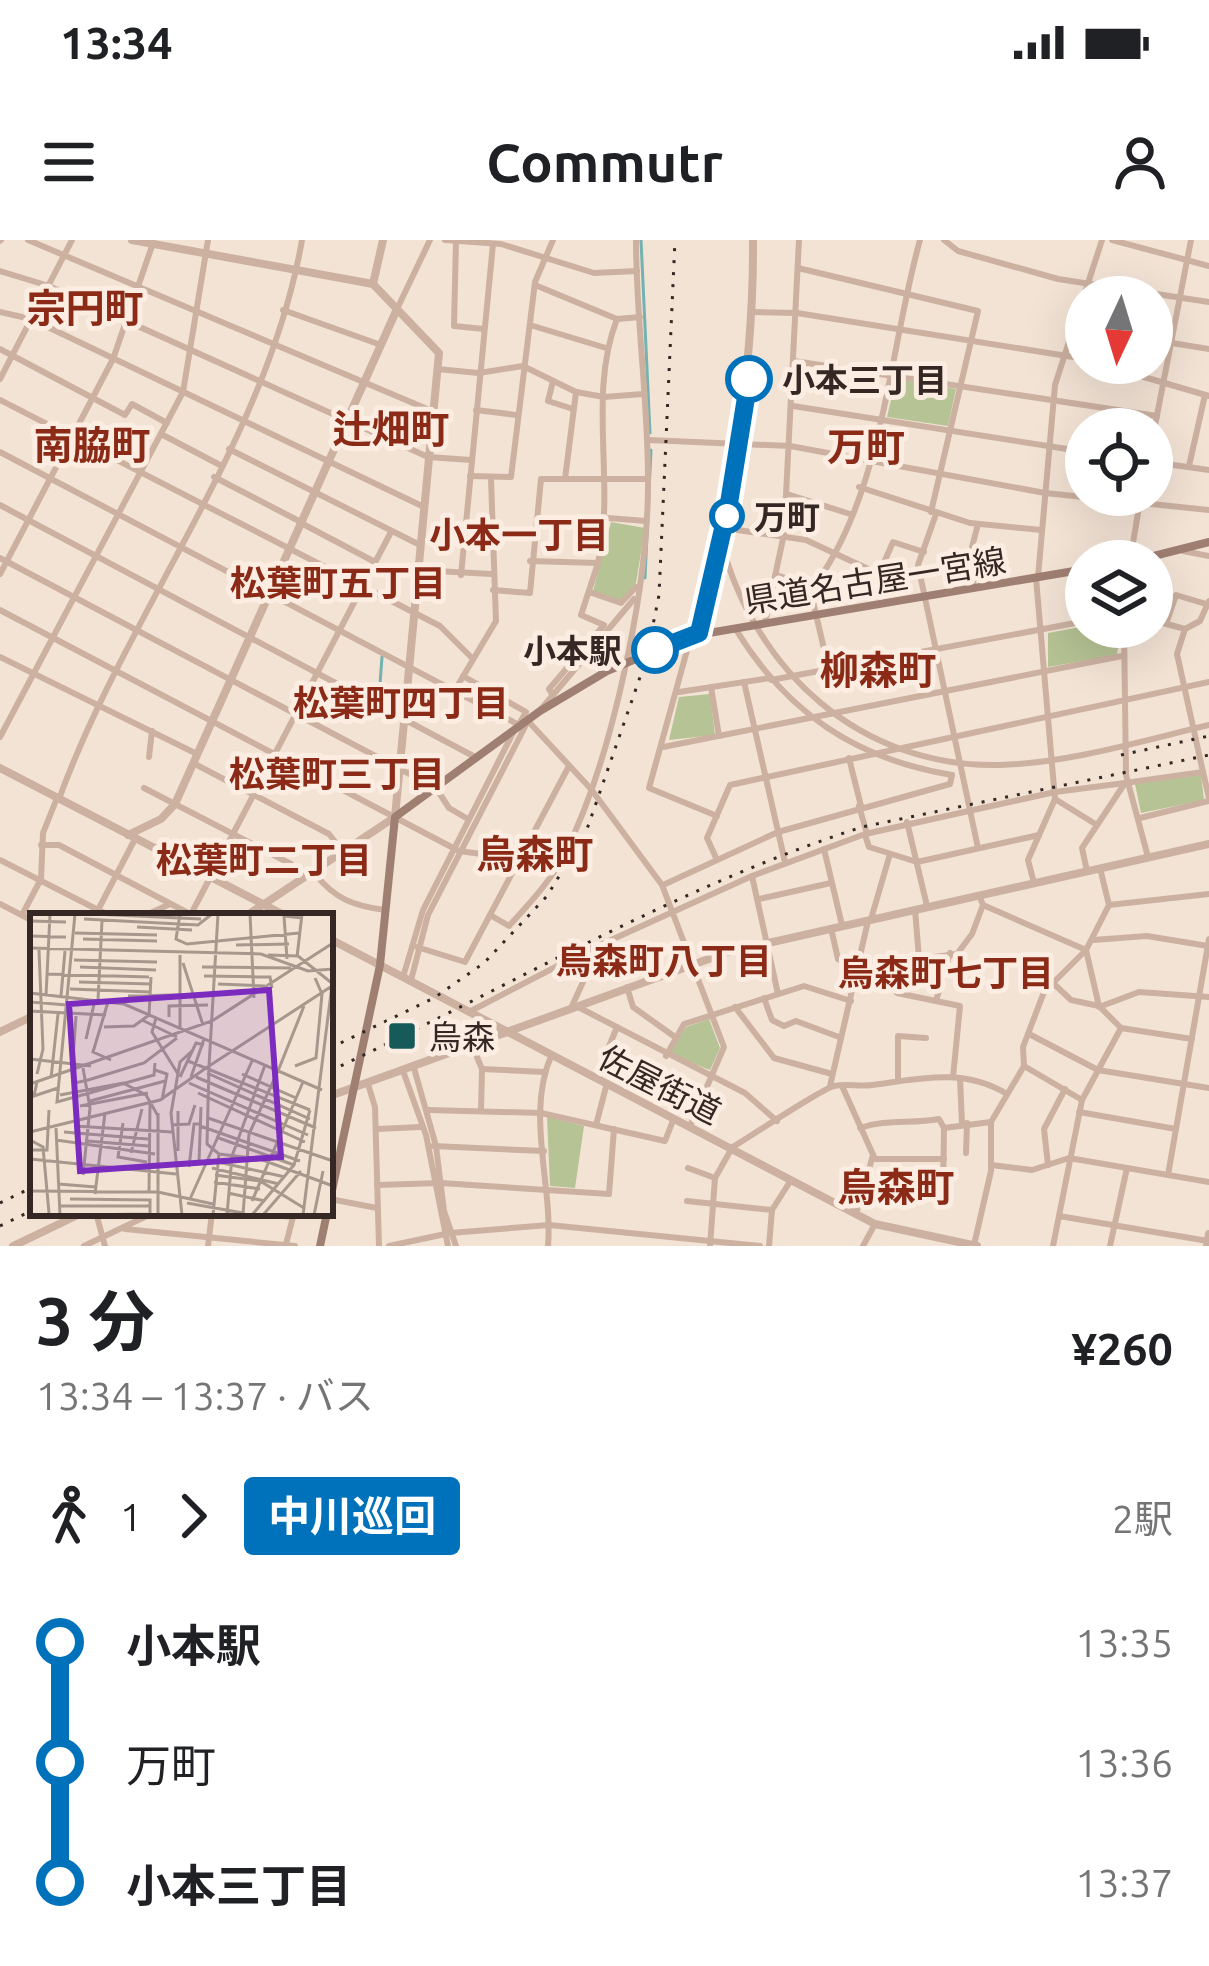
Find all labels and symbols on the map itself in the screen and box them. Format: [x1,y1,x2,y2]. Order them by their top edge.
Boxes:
north arrow [1065,276,1173,384]
district label: 宗円町 [26,286,144,329]
marker: 小本三丁目 [727,357,771,401]
place label: 小本三丁目 [782,361,947,398]
district label: 辻畑町 [332,407,450,450]
district label: 南脇町 [33,423,151,466]
district label: 万町 [827,425,905,468]
place label: 万町 [754,498,820,535]
marker: 万町 [711,500,743,532]
district label: 小本一丁目 [429,514,609,555]
street label: 県道名古屋一宮線 [742,541,1008,619]
district label: 松葉町五丁目 [230,562,446,603]
marker: 小本駅 [633,628,677,672]
place label: 小本駅 [523,632,622,669]
district label: 柳森町 [819,648,937,691]
district label: 松葉町四丁目 [293,682,509,723]
district label: 松葉町三丁目 [229,753,445,794]
district label: 烏森町 [476,832,594,875]
district label: 松葉町二丁目 [156,839,372,880]
inset map [30,913,333,1216]
district label: 烏森町八丁目 [556,940,772,981]
district label: 烏森町七丁目 [838,952,1054,993]
place label: 烏森 [429,1018,495,1055]
marker: 烏森 [386,1020,418,1052]
street label: 佐屋街道 [593,1038,727,1130]
district label: 烏森町 [837,1165,955,1208]

